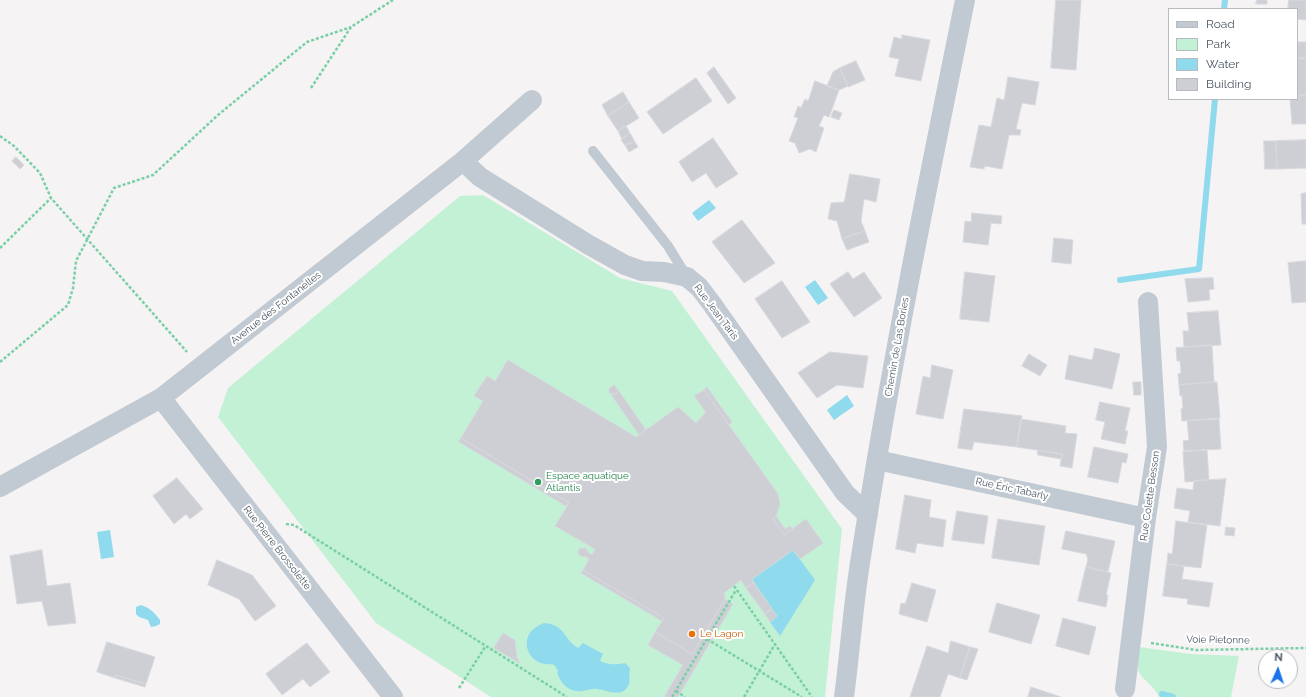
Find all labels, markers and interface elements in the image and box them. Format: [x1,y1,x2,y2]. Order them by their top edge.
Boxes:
legend [1168,8,1298,100]
text: Road [1206,17,1235,31]
text: Park [1206,37,1231,51]
text: Water [1206,57,1240,71]
text: Building [1206,77,1252,91]
street label: Avenue des Fontanelles [229,269,323,347]
street label: Rue Jean Taris [691,282,741,342]
street label: Chemin de Las Bories [882,296,912,398]
street label: Rue Colette Besson [1138,450,1162,542]
place label: Espace aquatique Atlantis [546,470,629,494]
street label: Rue Éric Tabarly [974,475,1050,503]
marker: Espace aquatique Atlantis [533,477,543,487]
street label: Rue Pierre Brossolette [241,504,313,592]
place label: Le Lagon [700,628,743,640]
marker: Le Lagon [687,629,697,639]
street label: Voie Pietonne [1186,633,1250,647]
north arrow [1258,649,1298,689]
text: N [1274,651,1283,664]

